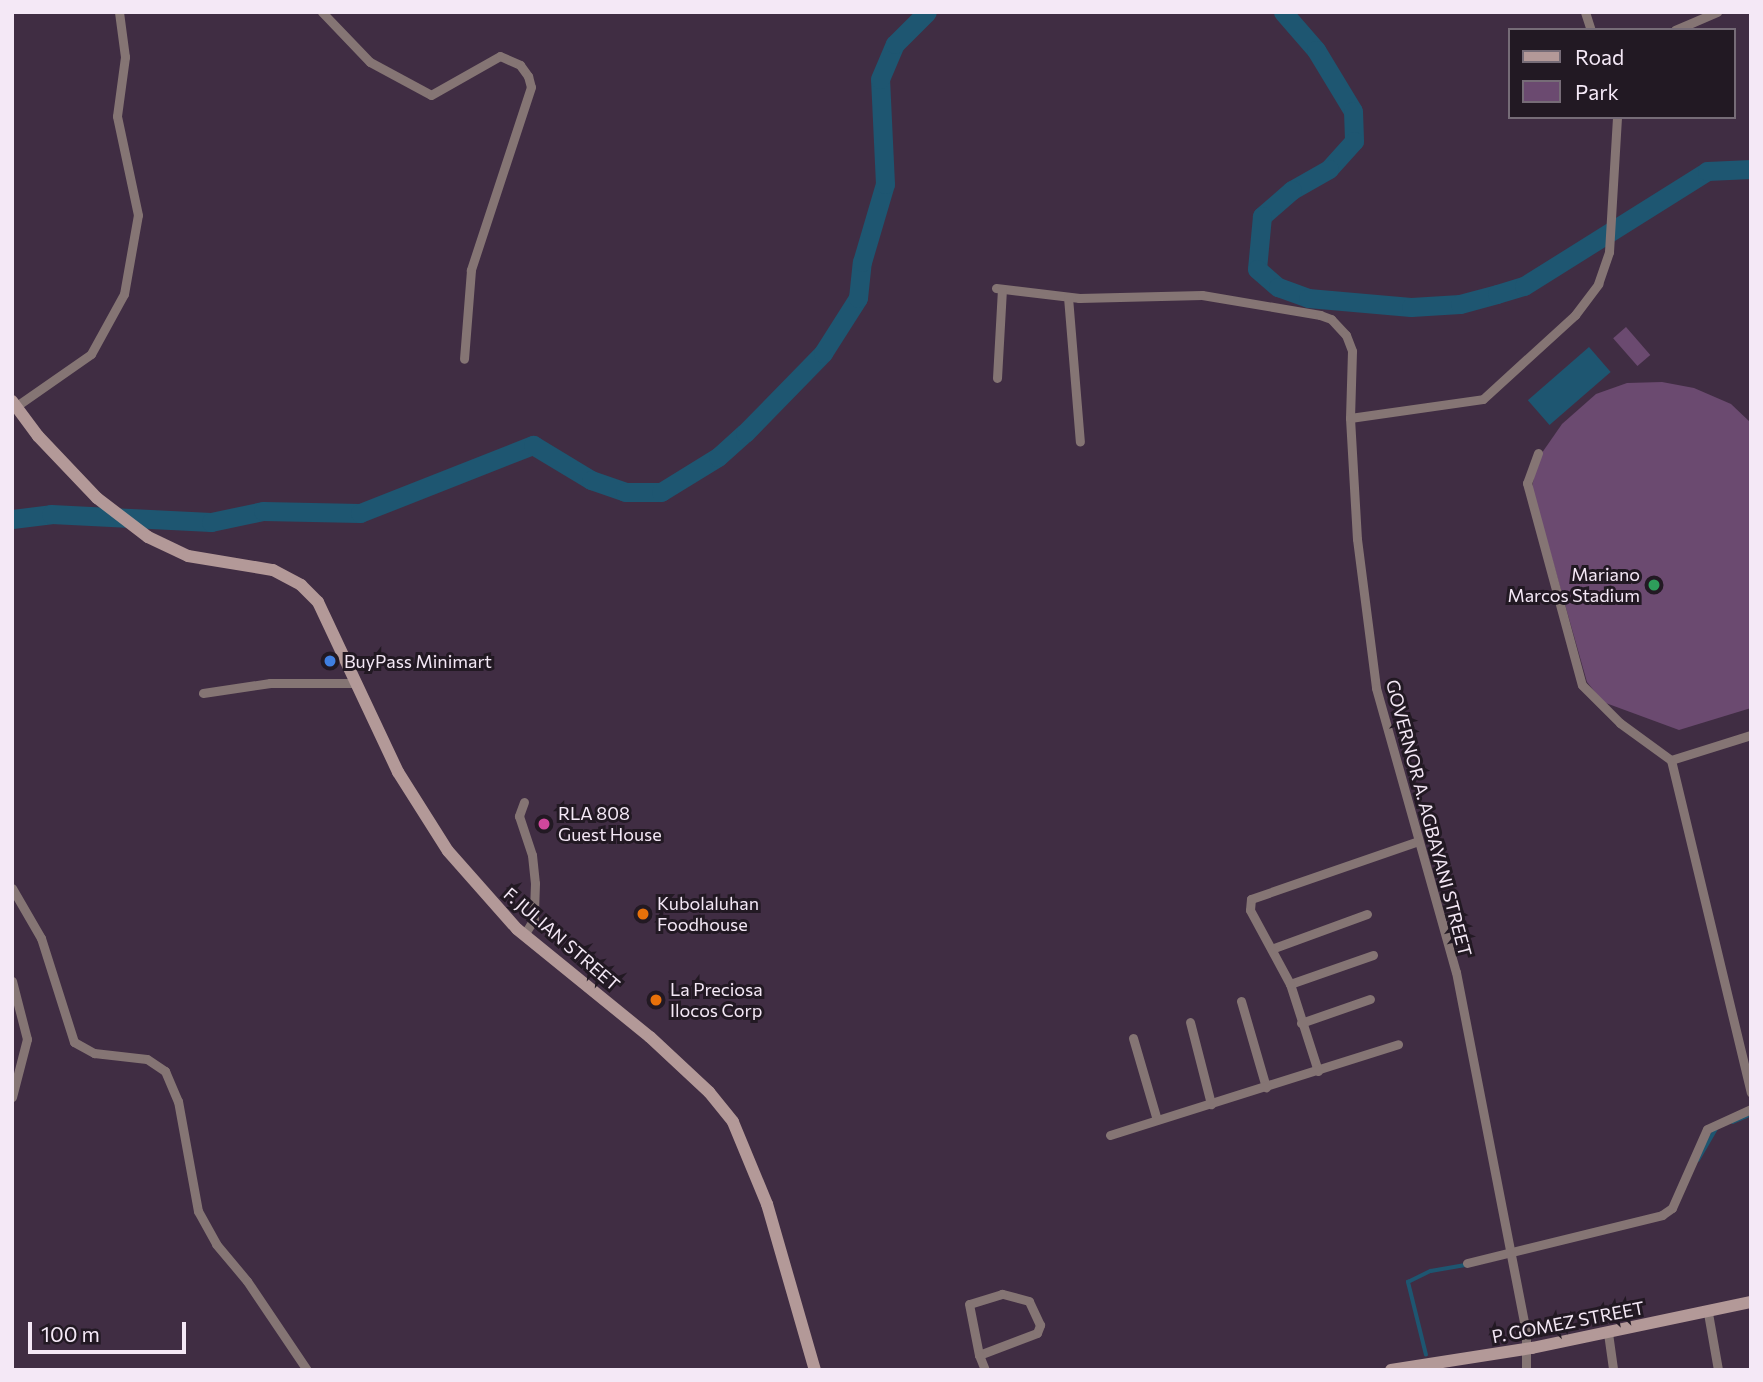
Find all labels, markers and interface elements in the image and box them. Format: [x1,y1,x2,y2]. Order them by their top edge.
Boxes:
legend [1508,28,1735,119]
text: Road [1575,44,1624,69]
text: Park [1575,79,1619,104]
place label: Mariano Marcos Stadium [1508,564,1640,606]
marker: Mariano Marcos Stadium [1646,577,1662,593]
place label: BuyPass Minimart [344,650,492,672]
marker: BuyPass Minimart [322,653,338,669]
street label: GOVERNOR A. AGBAYANI STREET [1382,677,1476,959]
place label: RLA 808 Guest House [558,803,662,846]
marker: RLA 808 Guest House [536,816,552,832]
street label: F. JULIAN STREET [500,883,624,995]
place label: Kubolaluhan Foodhouse [657,893,759,936]
marker: Kubolaluhan Foodhouse [635,906,651,922]
place label: La Preciosa Ilocos Corp [670,979,763,1021]
marker: La Preciosa Ilocos Corp [648,992,664,1008]
street label: P. GOMEZ STREET [1490,1297,1646,1347]
scale bar [32,1308,189,1352]
text: 100 m [41,1321,100,1346]

